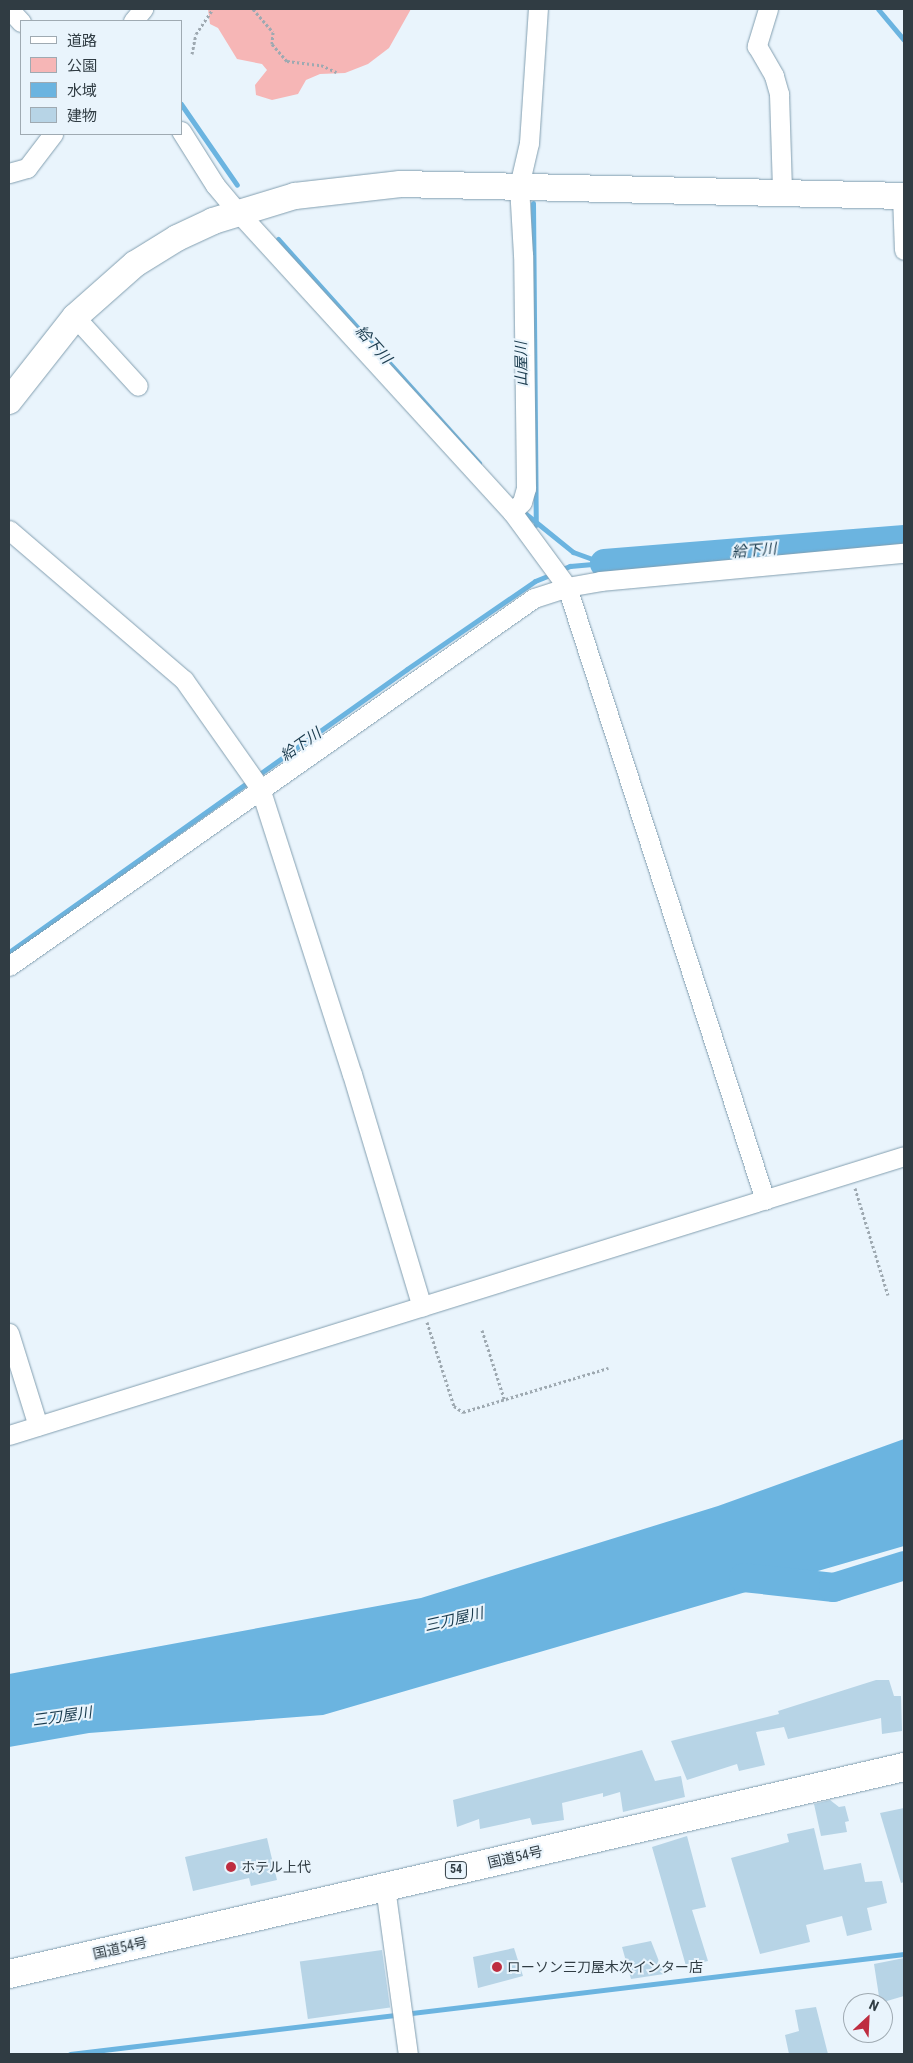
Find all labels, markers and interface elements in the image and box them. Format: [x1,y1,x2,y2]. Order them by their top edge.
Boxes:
legend [20,20,182,135]
text: 道路 [67,32,97,50]
text: 公園 [67,57,97,75]
text: 水域 [67,82,97,100]
text: 建物 [67,107,97,125]
water label: 給下川 [351,322,395,368]
water label: 山屋川 [513,341,531,387]
water label: 給下川 [731,540,777,562]
water label: 給下川 [277,725,325,765]
water label: 三刀屋川 [423,1604,485,1636]
water label: 三刀屋川 [31,1704,93,1730]
street label: 国道54号 [486,1843,544,1871]
place label: ホテル上代 [241,1859,311,1875]
road number: 54 [445,1860,467,1880]
marker: ホテル上代 [225,1861,237,1873]
street label: 国道54号 [91,1934,149,1962]
place label: ローソン三刀屋木次インター店 [507,1959,703,1975]
marker: ローソン三刀屋木次インター店 [491,1961,503,1973]
north arrow [843,1993,893,2043]
text: N [867,1996,881,2014]

